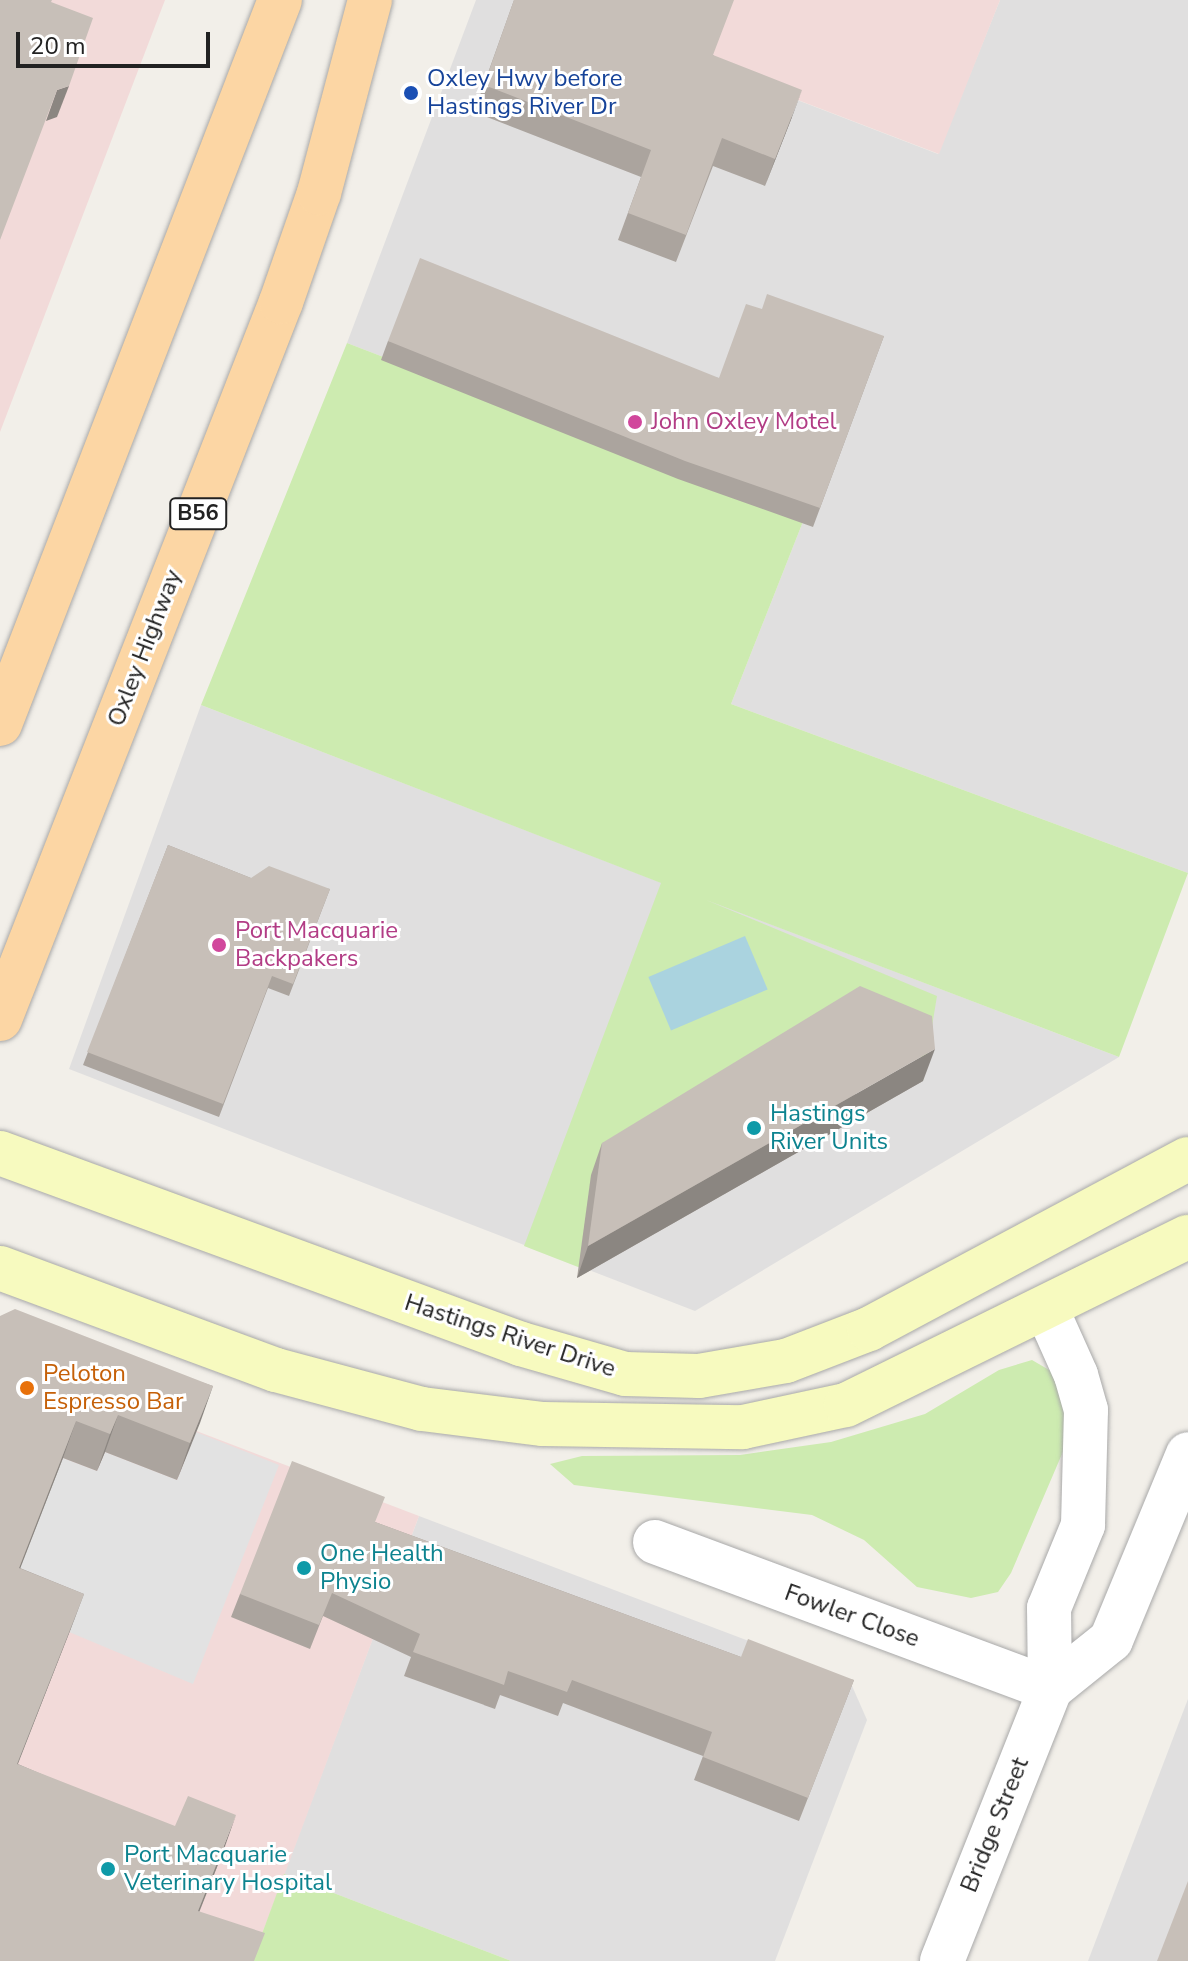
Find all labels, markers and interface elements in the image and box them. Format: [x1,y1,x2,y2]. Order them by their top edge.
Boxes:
scale bar [20,16,214,66]
text: 20 m [30,30,86,62]
place label: Oxley Hwy before Hastings River Dr [427,65,622,121]
marker: Oxley Hwy before Hastings River Dr [402,84,420,102]
place label: John Oxley Motel [651,408,837,436]
marker: John Oxley Motel [626,413,644,431]
road number: B56 [168,496,228,532]
street label: Oxley Highway [102,566,188,730]
place label: Port Macquarie Backpakers [235,917,398,973]
marker: Port Macquarie Backpakers [210,936,228,954]
place label: Hastings River Units [770,1100,888,1156]
marker: Hastings River Units [745,1119,763,1137]
street label: Hastings River Drive [401,1288,619,1384]
place label: Peloton Espresso Bar [43,1360,184,1416]
marker: Peloton Espresso Bar [18,1379,36,1397]
place label: One Health Physio [320,1540,444,1596]
marker: One Health Physio [295,1559,313,1577]
street label: Fowler Close [781,1578,923,1654]
street label: Bridge Street [955,1753,1035,1897]
place label: Port Macquarie Veterinary Hospital [124,1841,332,1897]
marker: Port Macquarie Veterinary Hospital [99,1860,117,1878]

